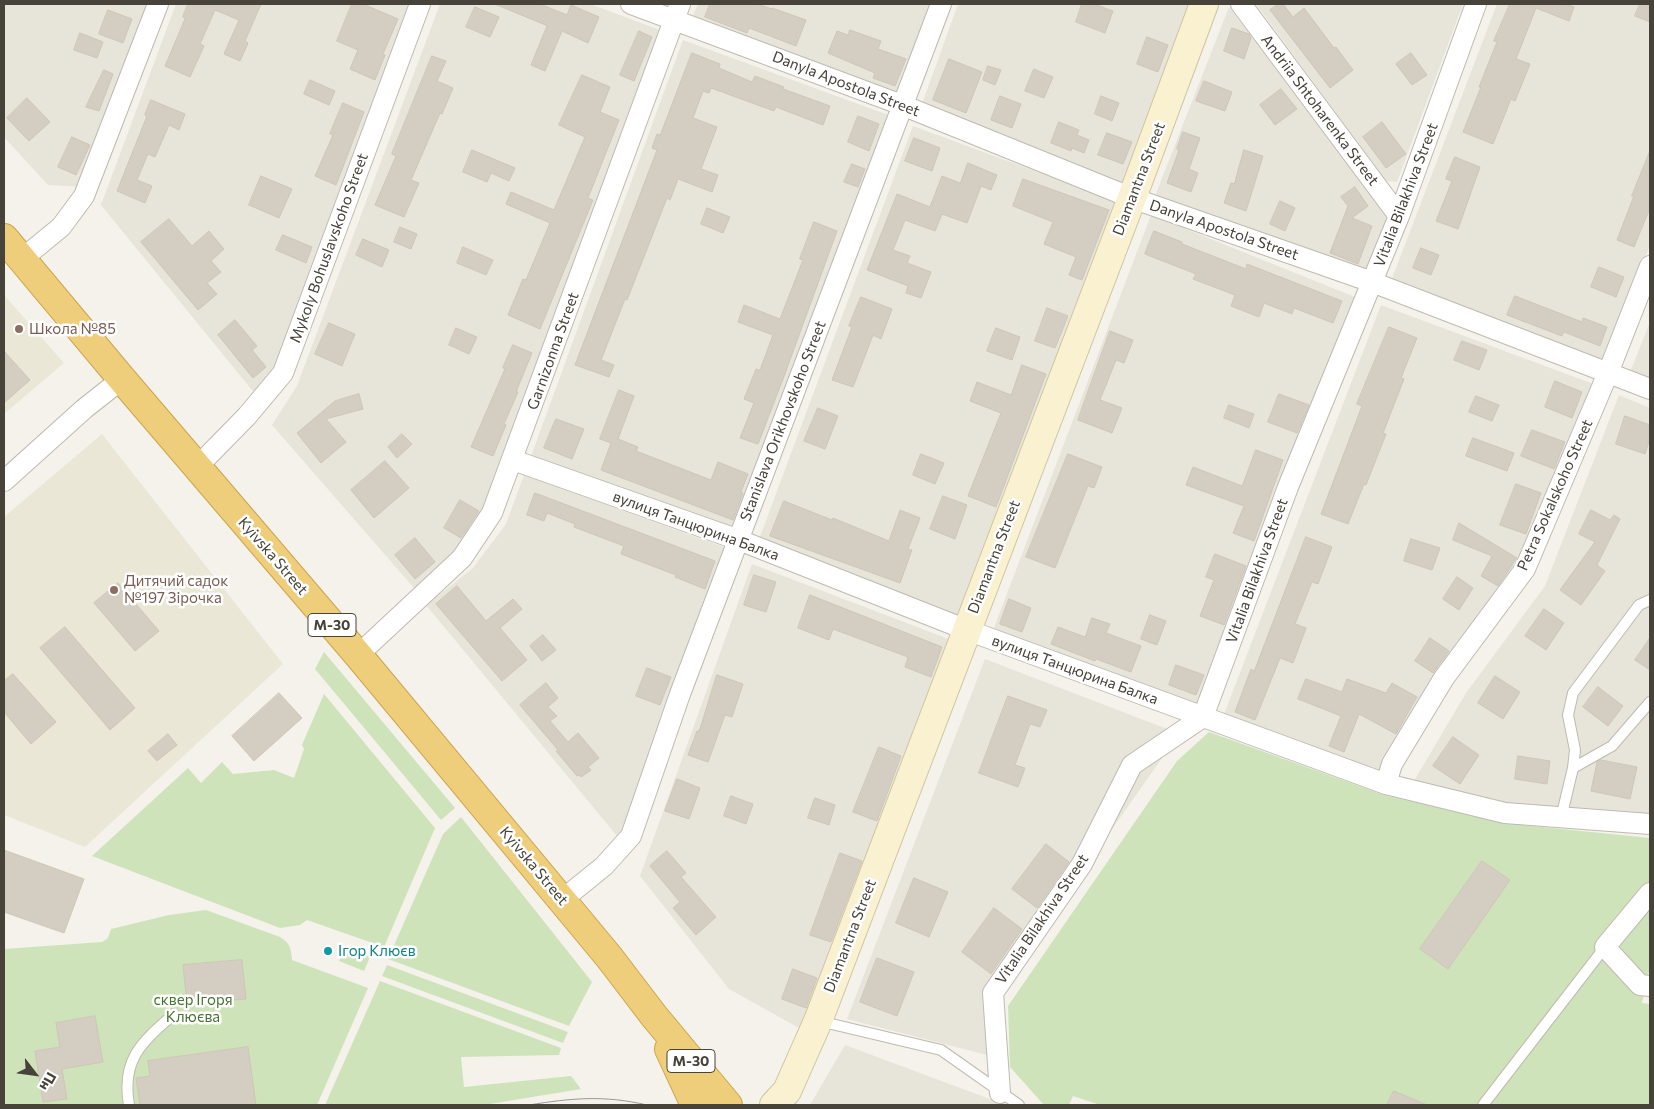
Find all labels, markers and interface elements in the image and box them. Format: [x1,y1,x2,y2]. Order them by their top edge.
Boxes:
street label: Andriia Shtoharenka Street [1257,31,1383,189]
street label: Danyla Apostola Street [770,48,922,120]
street label: Diamantna Street [1109,120,1169,238]
street label: Vitalia Bilakhiva Street [1370,120,1442,270]
street label: Mykoly Bohuslavskoho Street [286,151,372,345]
street label: Danyla Apostola Street [1147,196,1301,264]
street label: Garnizonna Street [523,290,583,412]
street label: Stanislava Orikhovskoho Street [736,318,830,524]
place label: Школа №85 [29,320,116,338]
marker: Школа №85 [13,323,25,335]
street label: Petra Sokalskoho Street [1514,417,1596,573]
street label: вулиця Танцюрина Балка [610,487,782,565]
street label: Vitalia Bilakhiva Street [1222,496,1292,646]
street label: Diamantna Street [964,498,1024,616]
street label: Kyivska Street [234,514,312,598]
place label: Дитячий садок №197 Зірочка [124,572,228,607]
marker: Дитячий садок №197 Зірочка [108,584,120,596]
road number: М-30 [308,614,356,636]
street label: вулиця Танцюрина Балка [989,631,1161,709]
street label: Kyivska Street [496,823,572,909]
street label: Vitalia Bilakhiva Street [992,851,1092,987]
street label: Diamantna Street [820,877,880,995]
place label: Ігор Клюєв [338,942,416,960]
marker: Ігор Клюєв [322,945,334,957]
park label: сквер Ігоря Клюєва [153,991,233,1026]
north arrow [10,1049,60,1099]
road number: М-30 [667,1050,715,1072]
text: Пн [36,1069,60,1094]

